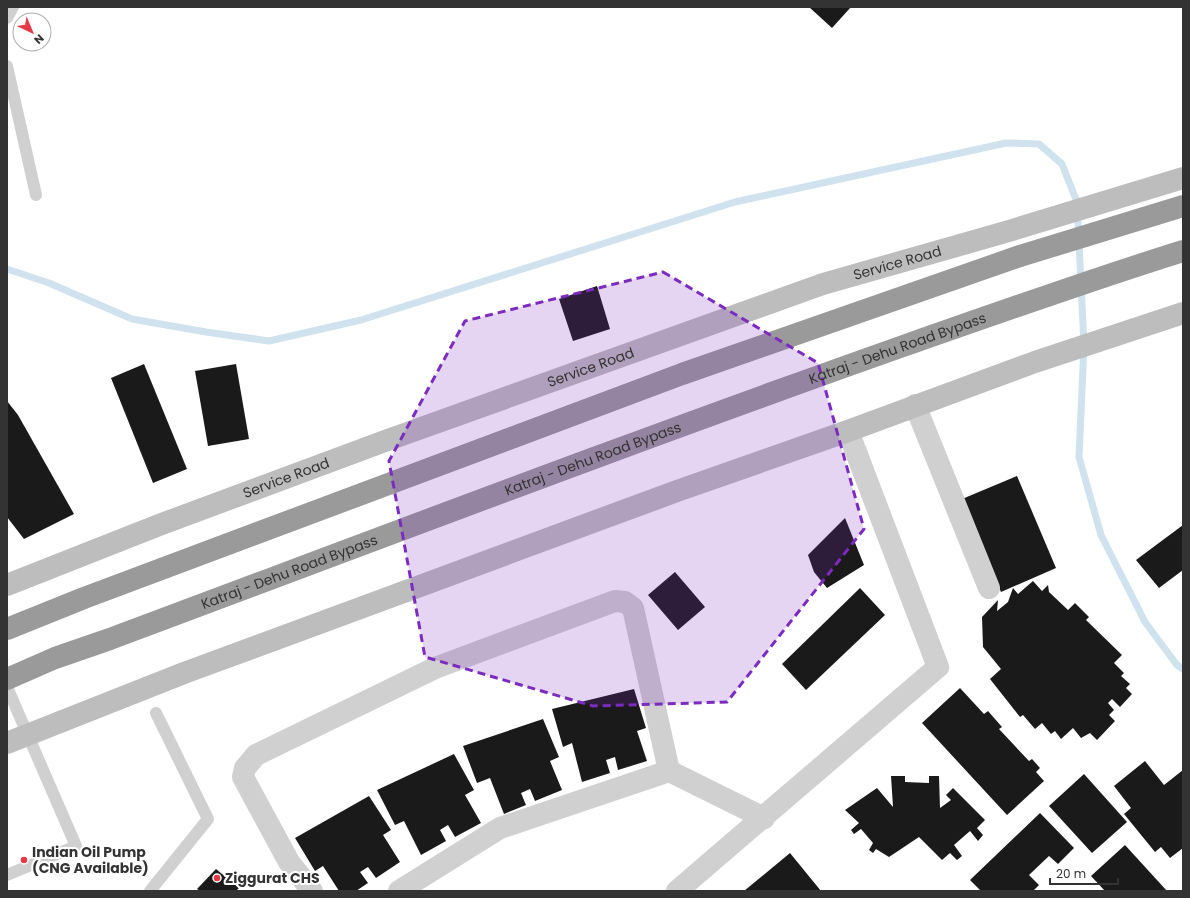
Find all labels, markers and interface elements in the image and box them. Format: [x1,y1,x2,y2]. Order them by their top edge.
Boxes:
north arrow [12,12,52,52]
text: N [30,31,47,48]
street label: Service Road [851,241,944,285]
street label: Katraj - Dehu Road Bypass [806,308,989,389]
street label: Service Road [545,343,637,392]
street label: Katraj - Dehu Road Bypass [502,417,684,500]
street label: Service Road [240,453,332,503]
street label: Katraj - Dehu Road Bypass [198,530,380,614]
place label: Indian Oil Pump (CNG Available) [32,842,149,878]
marker: Indian Oil Pump (CNG Available) [19,855,29,865]
scale bar [1050,860,1118,886]
text: 20 m [1056,865,1086,882]
place label: Ziggurat CHS [225,868,320,888]
marker: Ziggurat CHS [212,873,222,883]

